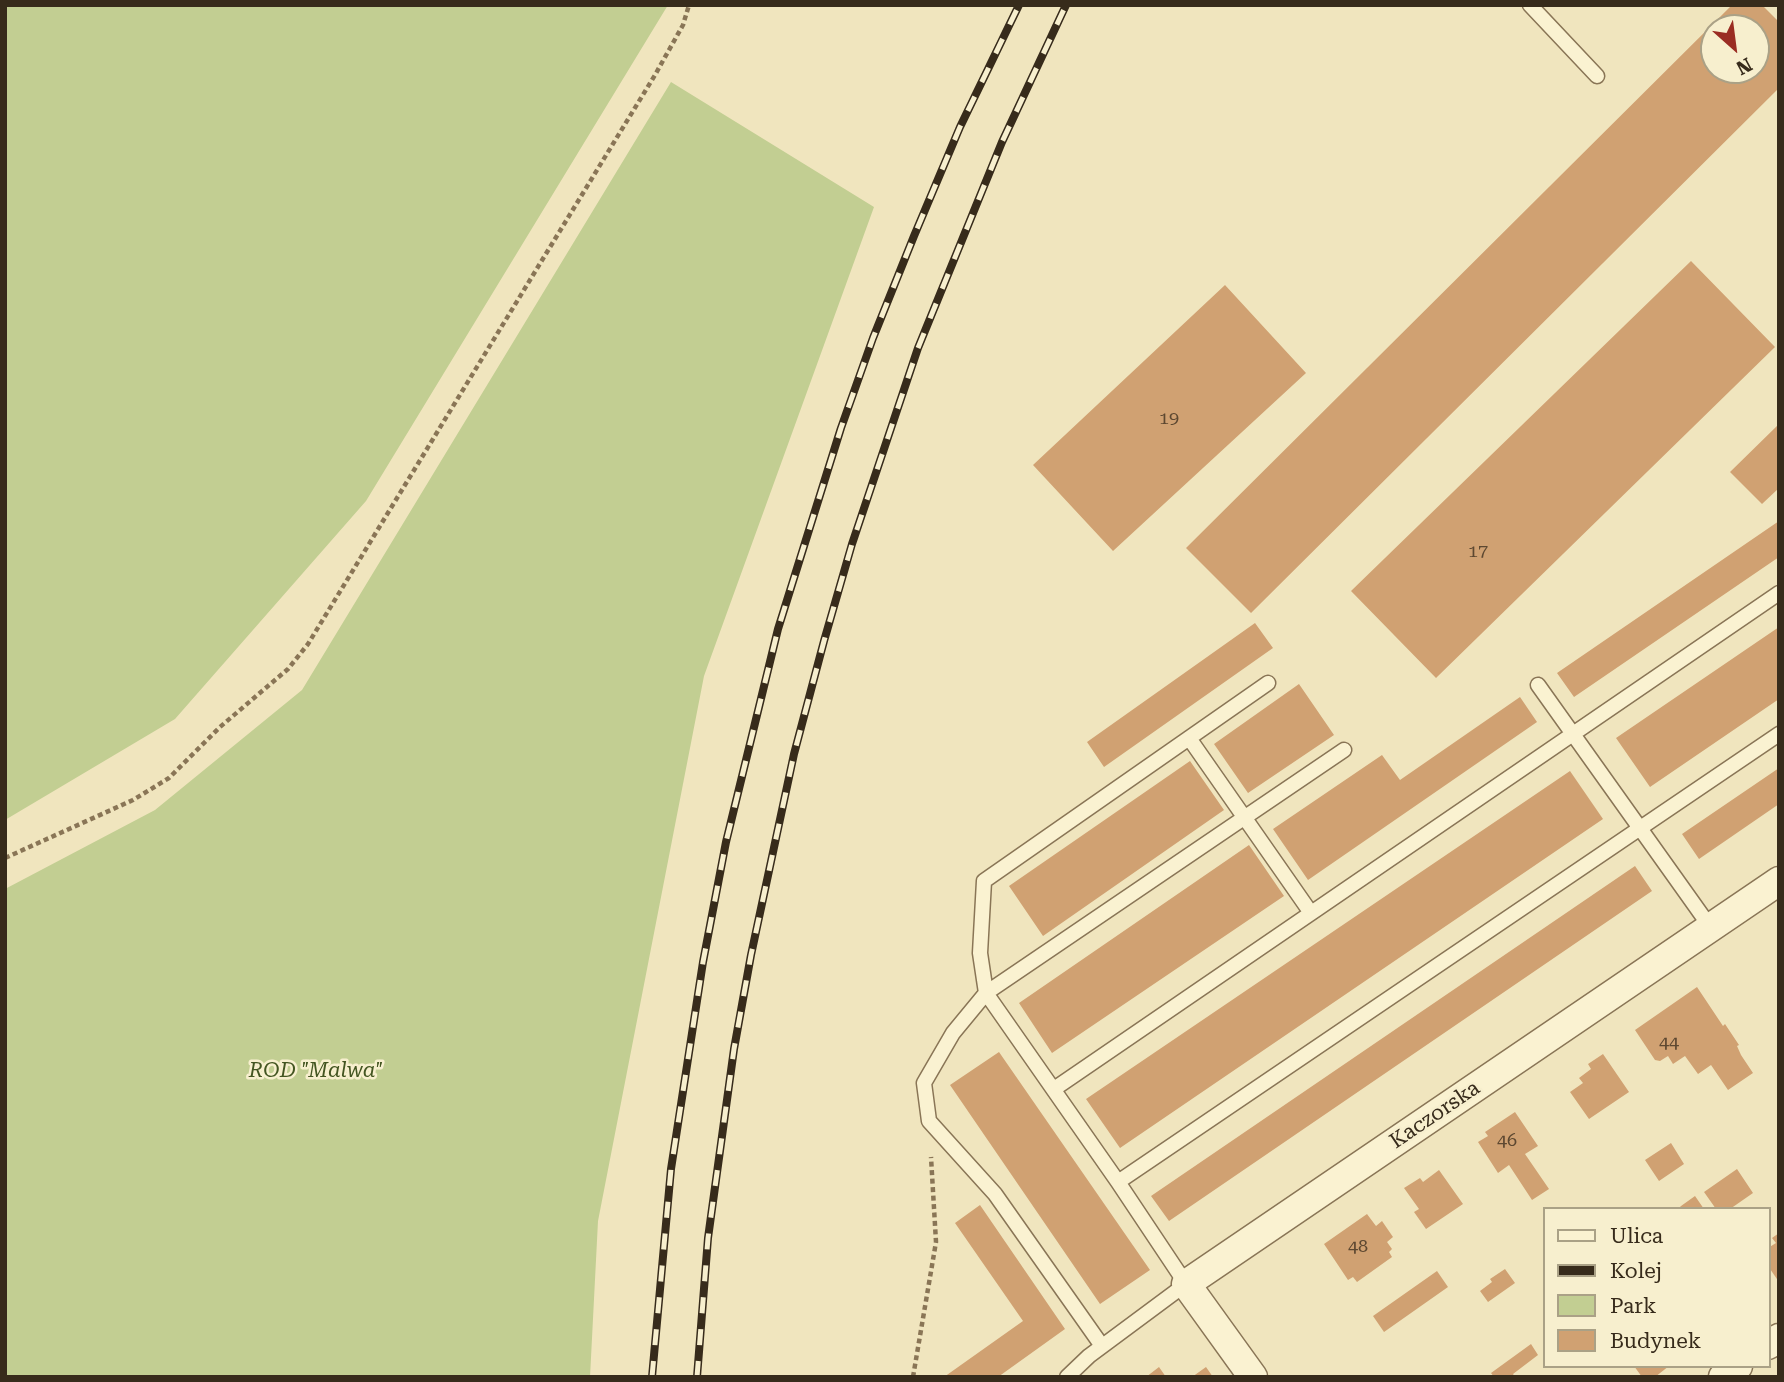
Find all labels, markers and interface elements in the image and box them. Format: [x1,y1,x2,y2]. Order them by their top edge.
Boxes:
north arrow [1700,14,1770,84]
text: N [1732,53,1756,80]
house number: 19 [1159,408,1179,430]
house number: 17 [1468,541,1488,563]
house number: 44 [1659,1032,1679,1054]
park label: ROD "Malwa" [249,1058,383,1084]
street label: Kaczorska [1385,1076,1485,1154]
house number: 46 [1497,1130,1517,1152]
legend [1542,1207,1770,1368]
text: Ulica [1610,1224,1663,1248]
house number: 48 [1348,1236,1368,1258]
text: Kolej [1610,1259,1662,1283]
text: Park [1610,1294,1656,1318]
text: Budynek [1610,1329,1701,1353]

